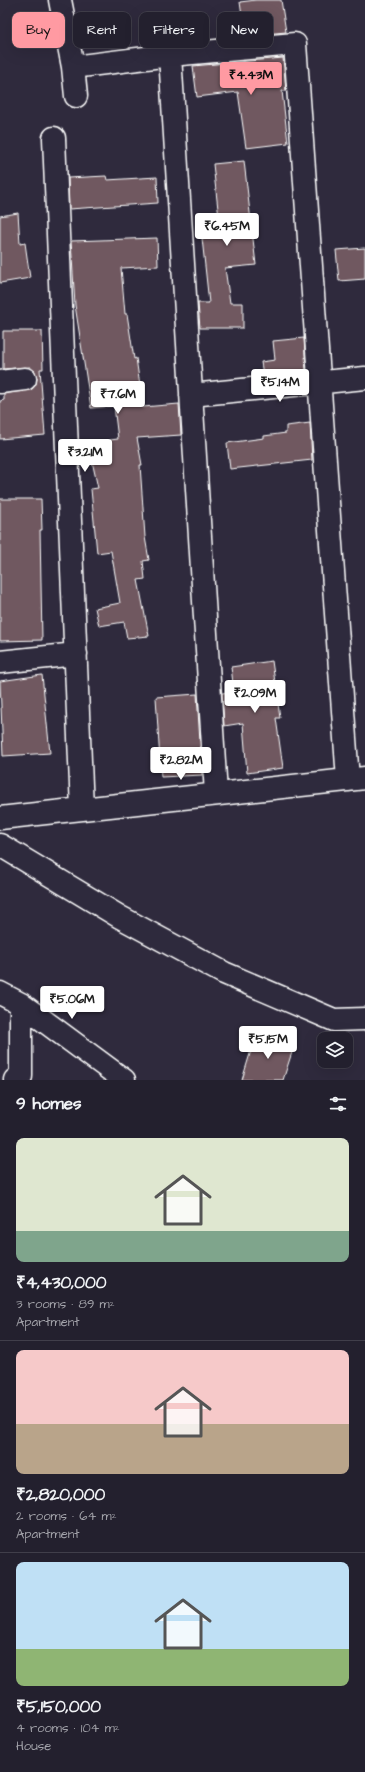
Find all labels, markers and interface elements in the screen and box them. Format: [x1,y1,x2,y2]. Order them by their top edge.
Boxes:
chip: Buy [12,12,65,48]
chip: Rent [73,12,131,48]
chip: Filters [139,12,209,48]
chip: New [217,12,273,48]
pin: ₹4.43M [218,62,284,96]
text: ₹4.43M [229,66,273,84]
pin: ₹6.45M [194,213,260,247]
text: ₹6.45M [204,217,250,235]
pin: ₹5.14M [247,369,313,403]
text: ₹5.14M [260,373,300,391]
pin: ₹7.6M [90,381,146,415]
text: ₹7.6M [100,385,136,403]
pin: ₹3.21M [52,439,118,473]
text: ₹3.21M [67,443,103,461]
pin: ₹2.09M [222,680,288,714]
text: ₹2.09M [233,684,277,702]
pin: ₹2.82M [148,747,214,781]
text: ₹2.82M [159,751,203,769]
pin: ₹5.06M [39,986,105,1020]
text: ₹5.06M [49,990,95,1008]
pin: ₹5.15M [235,1026,301,1060]
text: ₹5.15M [248,1030,288,1048]
map controls [317,1032,353,1068]
button: layers [317,1032,353,1068]
text: 9 homes [16,1092,81,1116]
icon: filters [327,1093,349,1115]
icon: home [147,1164,219,1236]
text: ₹4,430,000 [16,1271,106,1295]
text: 3 rooms · 89 m² [16,1295,115,1313]
text: Apartment [16,1313,80,1331]
icon: home [147,1376,219,1448]
text: ₹2,820,000 [16,1483,105,1507]
text: 2 rooms · 64 m² [16,1507,117,1525]
text: Apartment [16,1525,80,1543]
icon: home [147,1588,219,1660]
text: ₹5,150,000 [16,1695,101,1719]
text: 4 rooms · 104 m² [16,1719,120,1737]
text: House [16,1737,51,1755]

